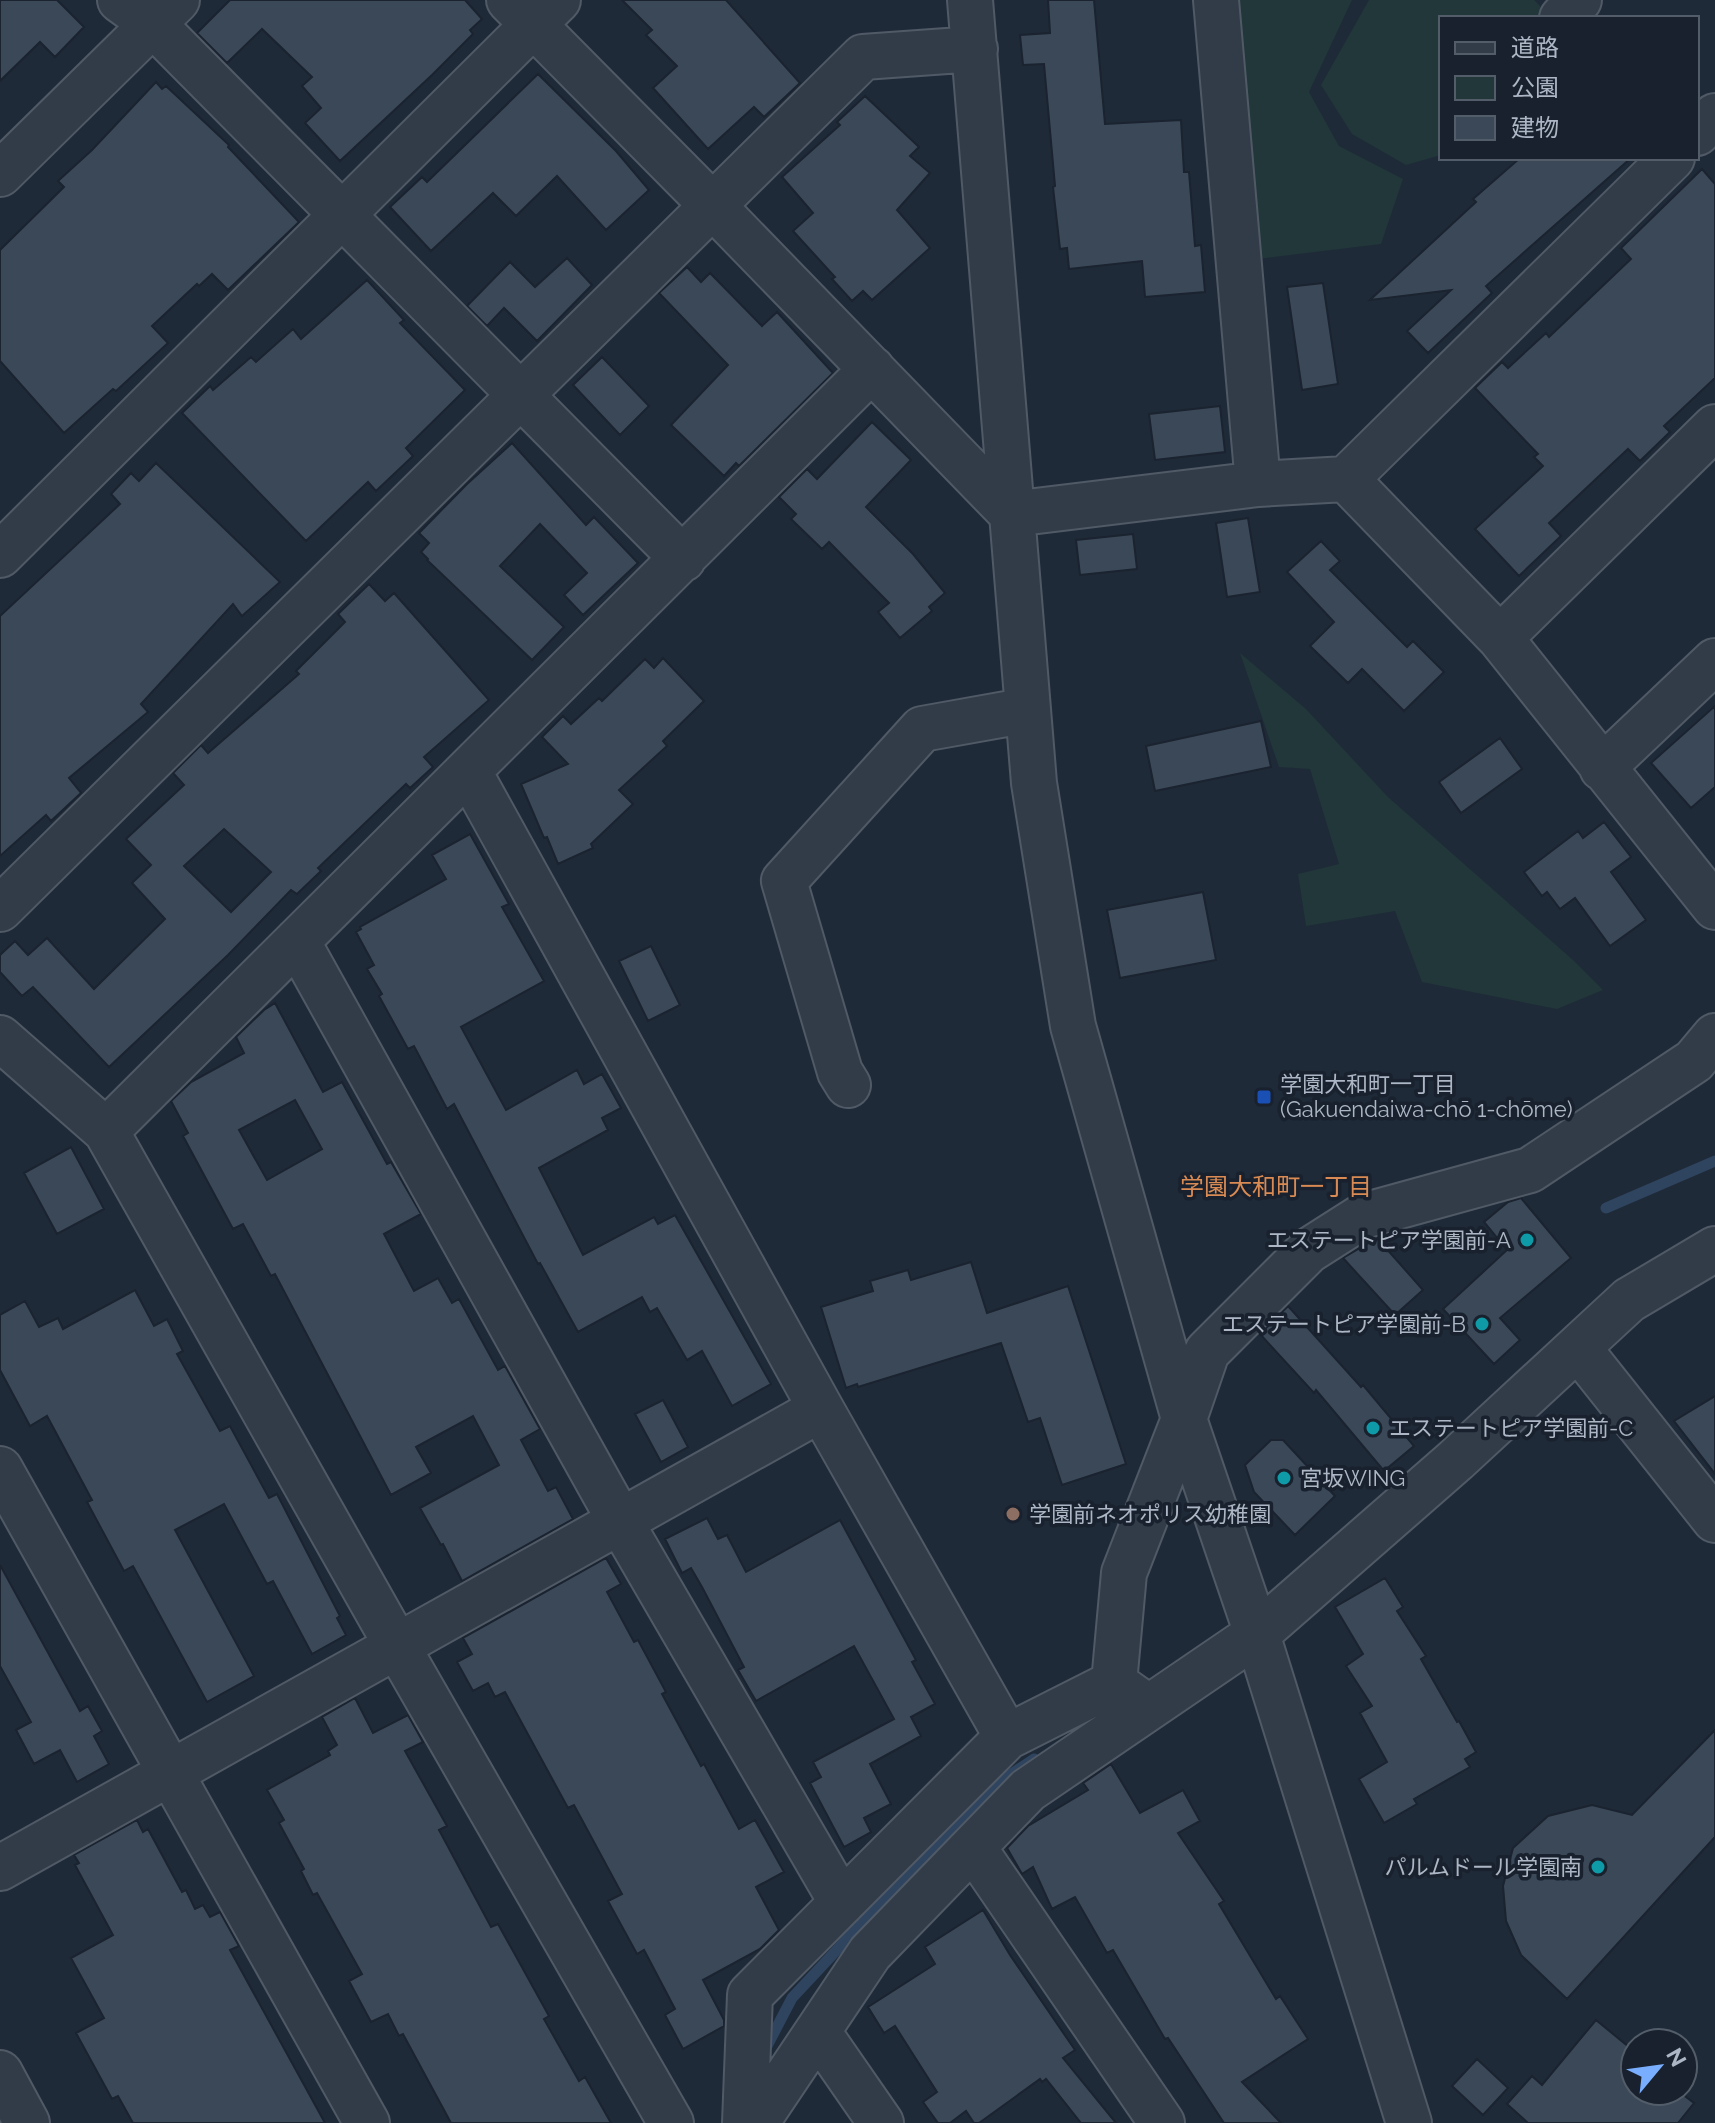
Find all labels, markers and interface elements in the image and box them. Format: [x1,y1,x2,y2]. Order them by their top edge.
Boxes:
legend [1439,16,1699,160]
text: 道路 [1511,33,1559,62]
text: 公園 [1511,73,1559,102]
text: 建物 [1511,113,1559,142]
place label: 学園大和町一丁目 (Gakuendaiwa-chō 1-chōme) [1280,1071,1573,1122]
marker: 学園大和町一丁目 (Gakuendaiwa-chō 1-chōme) [1255,1088,1273,1106]
district label: 学園大和町一丁目 [1180,1172,1372,1201]
place label: エステートピア学園前-A [1267,1227,1511,1253]
marker: エステートピア学園前-A [1518,1231,1536,1249]
place label: エステートピア学園前-B [1222,1311,1466,1337]
marker: エステートピア学園前-B [1473,1315,1491,1333]
place label: エステートピア学園前-C [1389,1415,1633,1441]
marker: エステートピア学園前-C [1364,1419,1382,1437]
place label: 宮坂WING [1300,1465,1405,1491]
marker: 宮坂WING [1275,1469,1293,1487]
place label: 学園前ネオポリス幼稚園 [1029,1501,1271,1527]
marker: 学園前ネオポリス幼稚園 [1004,1505,1022,1523]
place label: パルムドール学園南 [1384,1854,1582,1880]
marker: パルムドール学園南 [1589,1858,1607,1876]
north arrow [1619,2027,1699,2107]
text: N [1661,2044,1692,2071]

